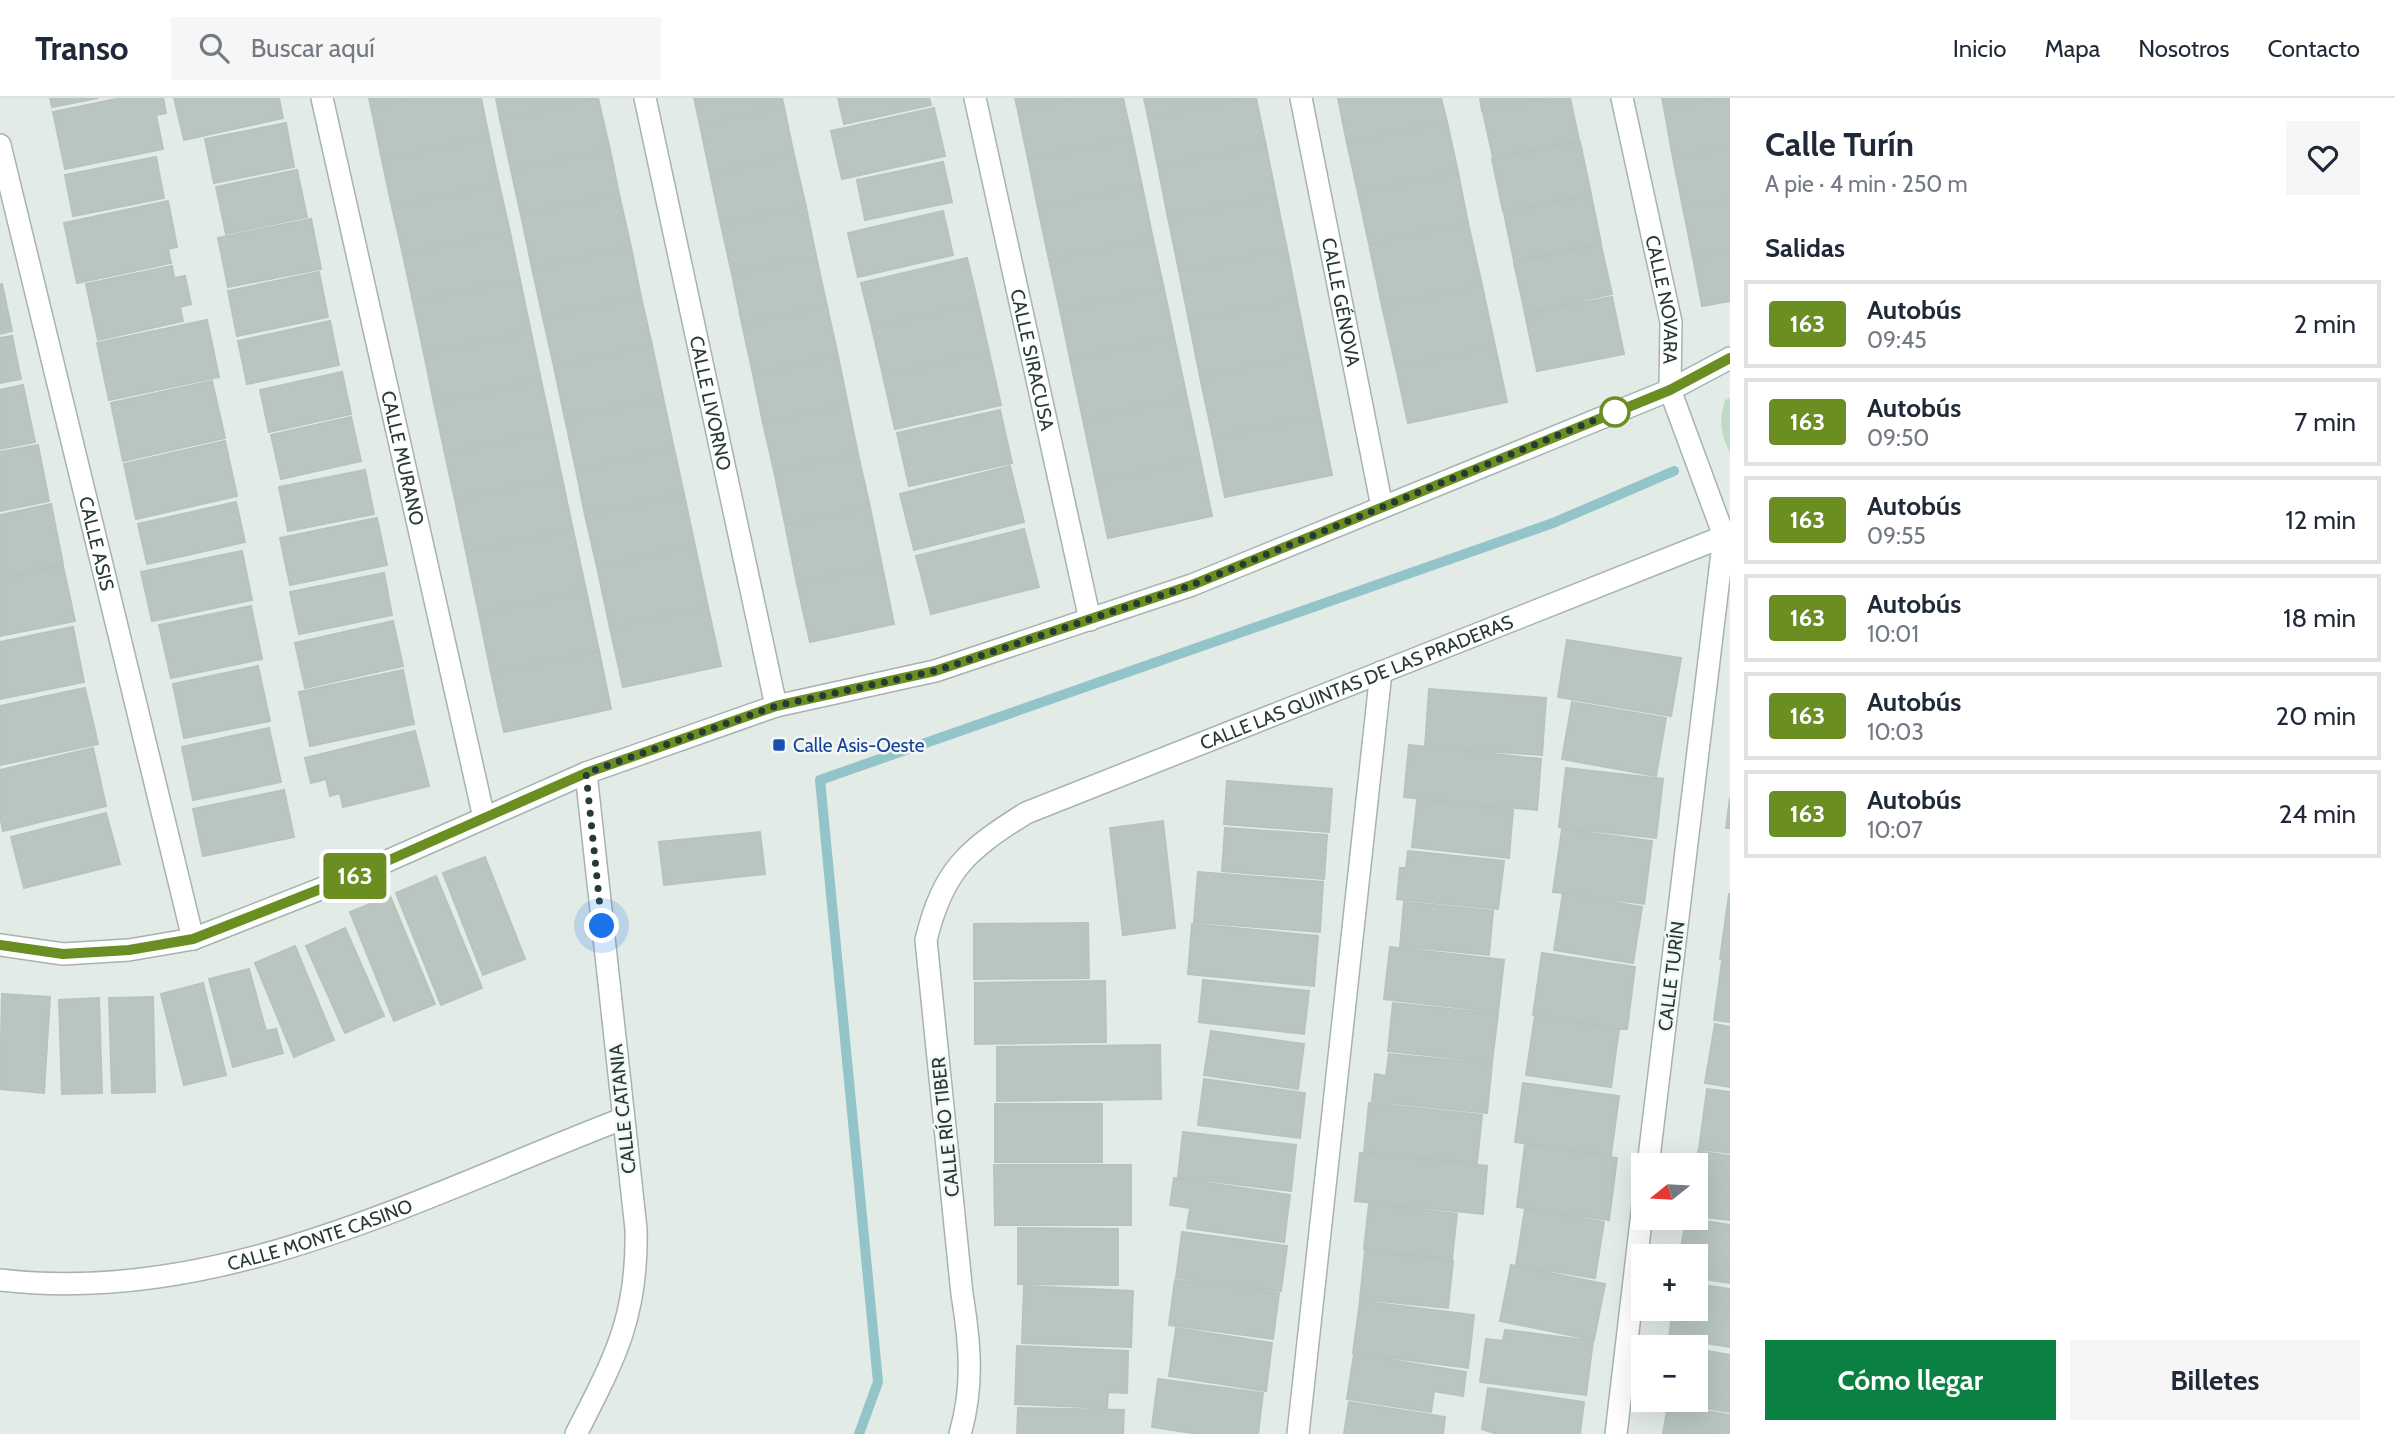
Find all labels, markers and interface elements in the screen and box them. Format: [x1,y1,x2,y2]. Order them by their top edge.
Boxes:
search box [171,17,661,80]
text: Transo [35,28,129,68]
icon: search [195,29,233,67]
text: Buscar aquí [251,32,375,64]
text: Inicio [1953,34,2006,63]
text: Mapa [2044,34,2100,63]
text: Nosotros [2138,34,2229,63]
text: Contacto [2267,34,2360,63]
button: heart [2286,121,2360,195]
text: Calle Turín [1765,124,1914,164]
text: A pie · 4 min · 250 m [1765,170,1968,198]
text: Salidas [1765,232,1845,264]
street label: CALLE NOVARA [1640,233,1682,364]
street label: CALLE GÉNOVA [1317,236,1365,369]
street label: CALLE SIRACUSA [1005,287,1059,433]
text: Autobús [1867,294,1961,326]
text: 2 min [2294,308,2356,340]
text: 163 [1790,309,1825,338]
text: 09:45 [1867,326,1927,354]
street label: CALLE LIVORNO [685,334,736,473]
street label: CALLE MURANO [376,388,429,528]
text: Autobús [1867,392,1961,424]
unlabelled marker [1600,397,1630,427]
text: 7 min [2294,406,2356,438]
text: 163 [1790,407,1825,436]
text: 09:50 [1867,424,1929,452]
text: Autobús [1867,490,1961,522]
street label: CALLE ASIS [74,494,119,593]
text: 12 min [2285,504,2356,536]
text: 163 [1790,505,1825,534]
text: 09:55 [1867,522,1926,550]
text: Autobús [1867,588,1961,620]
text: 18 min [2283,602,2356,634]
text: 163 [1790,603,1825,632]
street label: CALLE LAS QUINTAS DE LAS PRADERAS [1197,610,1516,755]
text: 10:01 [1867,620,1919,648]
text: Autobús [1867,686,1961,718]
text: 20 min [2276,700,2356,732]
text: 163 [1790,701,1825,730]
text: 10:03 [1867,718,1924,746]
place label: Calle Asis-Oeste [793,734,925,757]
marker: Calle Asis-Oeste [771,737,787,753]
text: Autobús [1867,784,1961,816]
text: 24 min [2279,798,2356,830]
text: 163 [1790,799,1825,828]
text: 10:07 [1867,816,1923,844]
line badge: 163 [315,853,395,899]
text: 163 [337,861,373,890]
your location [584,908,619,943]
street label: CALLE TURÍN [1652,920,1690,1032]
street label: CALLE CATANIA [604,1043,641,1175]
street label: CALLE RÍO TIBER [926,1055,964,1198]
north arrow [1631,1153,1708,1230]
map controls [1631,1153,1708,1412]
street label: CALLE MONTE CASINO [225,1194,416,1275]
button: + [1631,1244,1708,1321]
button: − [1631,1335,1708,1412]
button: Cómo llegar [1765,1340,2056,1420]
button: Billetes [2070,1340,2360,1420]

